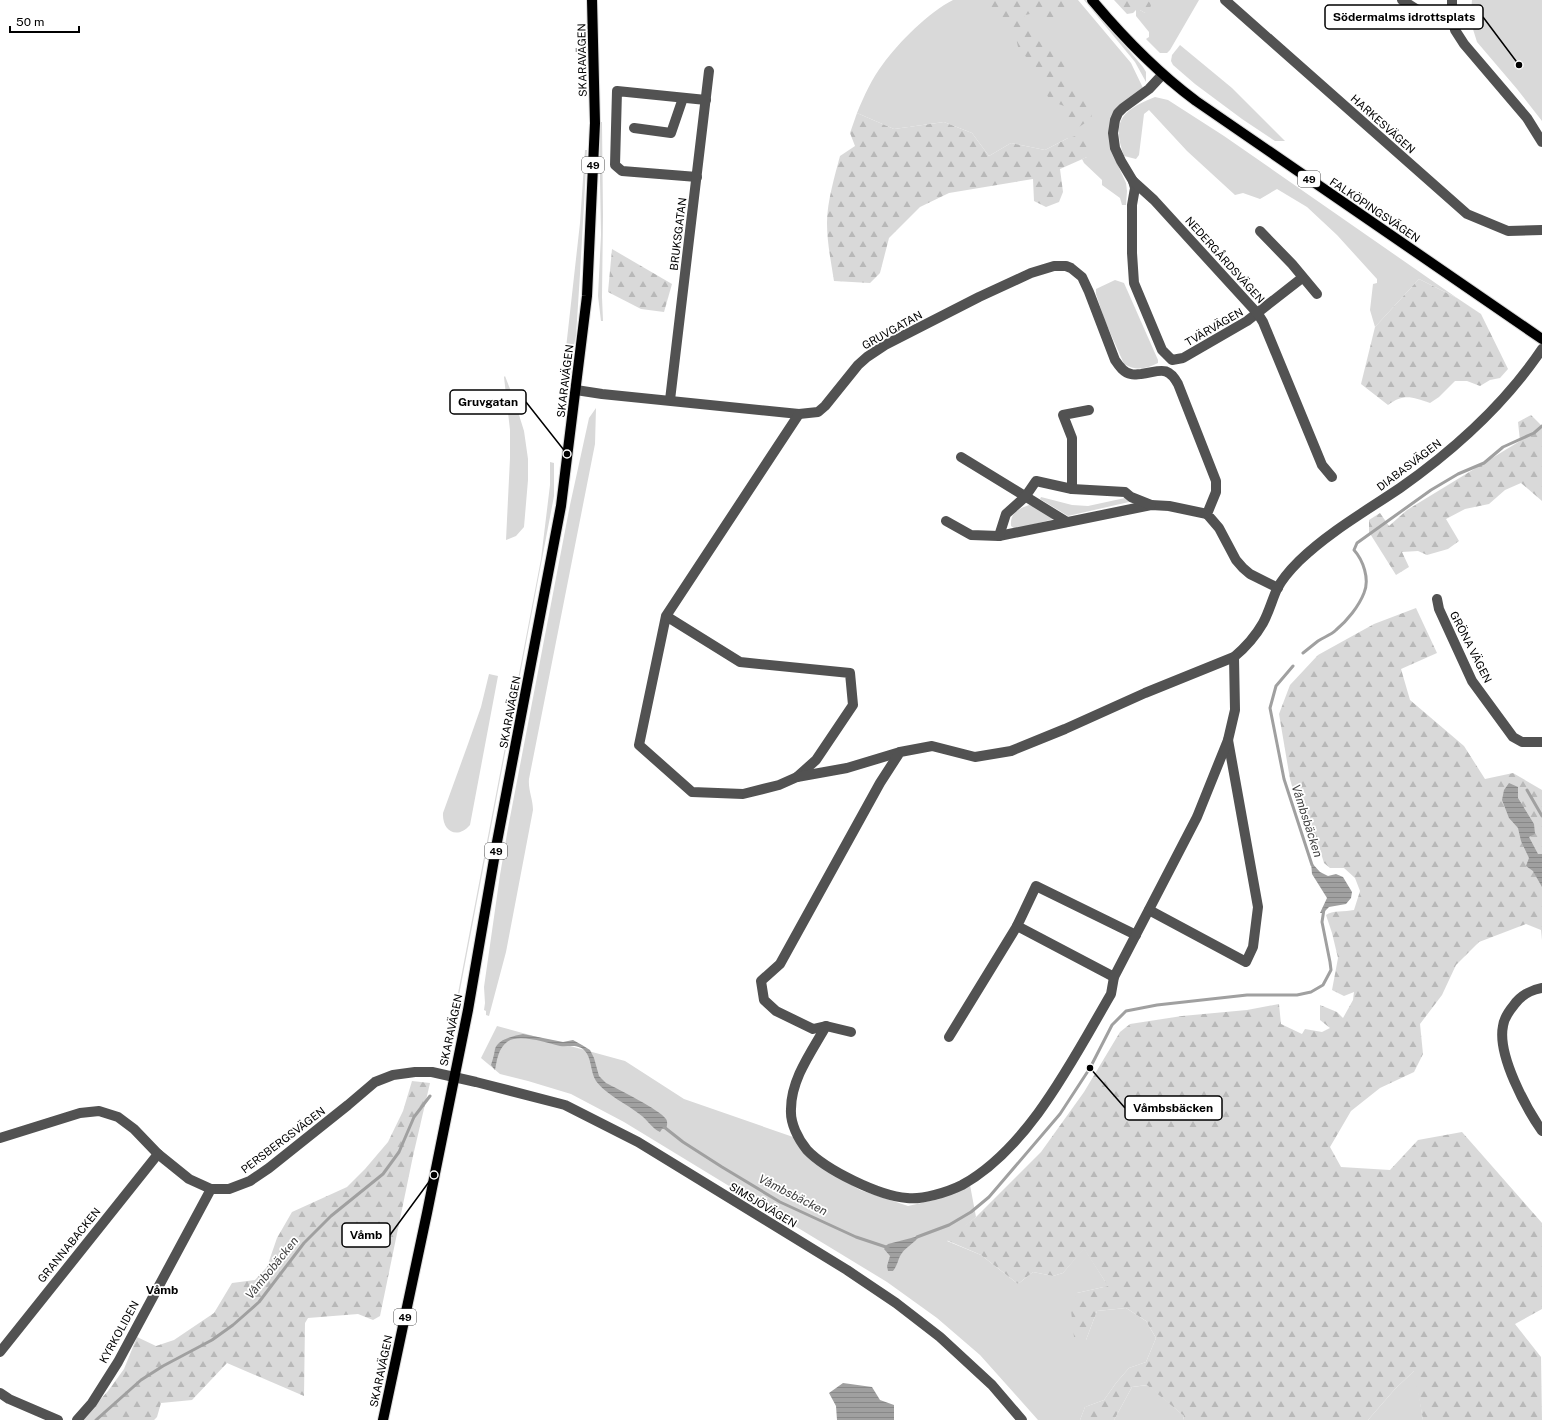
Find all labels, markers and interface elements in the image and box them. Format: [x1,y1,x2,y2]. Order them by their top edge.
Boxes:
callout: Södermalms idrottsplats [1325,5,1483,29]
scale bar [10,8,79,34]
text: Södermalms idrottsplats [1333,10,1475,24]
text: 50 m [16,15,44,29]
street label: SKARAVÄGEN [574,23,589,97]
street label: HARKESVÄGEN [1349,91,1418,156]
road number: 49 [582,157,604,173]
road number: 49 [1298,171,1320,187]
street label: FALKÖPINGSVÄGEN [1328,175,1423,245]
street label: BRUKSGATAN [668,197,688,271]
street label: NEDERGÅRDSVÄGEN [1183,214,1268,306]
street label: TVÄRVÄGEN [1182,305,1245,348]
street label: GRUVGATAN [860,309,924,351]
street label: SKARAVÄGEN [554,344,575,418]
callout: Gruvgatan [450,390,526,414]
text: Gruvgatan [458,395,518,409]
street label: DIABASVÄGEN [1374,436,1444,493]
street label: GRÖNA VÄGEN [1448,609,1495,685]
street label: SKARAVÄGEN [496,675,523,749]
water label: Våmbsbäcken [1289,783,1325,859]
road number: 49 [485,843,507,859]
street label: SKARAVÄGEN [436,993,465,1067]
callout: Våmbsbäcken [1125,1096,1222,1120]
text: Våmbsbäcken [1133,1101,1213,1115]
street label: PERSBERGSVÄGEN [238,1104,327,1176]
water label: Våmbsbäcken [756,1172,830,1219]
street label: SIMSJÖVÄGEN [727,1179,799,1230]
street label: GRANNABACKEN [35,1205,103,1285]
callout: Våmb [342,1223,390,1247]
text: Våmb [350,1228,382,1242]
water label: Våmbobäcken [243,1234,302,1302]
district label: Våmb [146,1283,178,1297]
street label: KYRKOLIDEN [97,1299,141,1365]
road number: 49 [394,1309,416,1325]
street label: SKARAVÄGEN [366,1334,395,1408]

